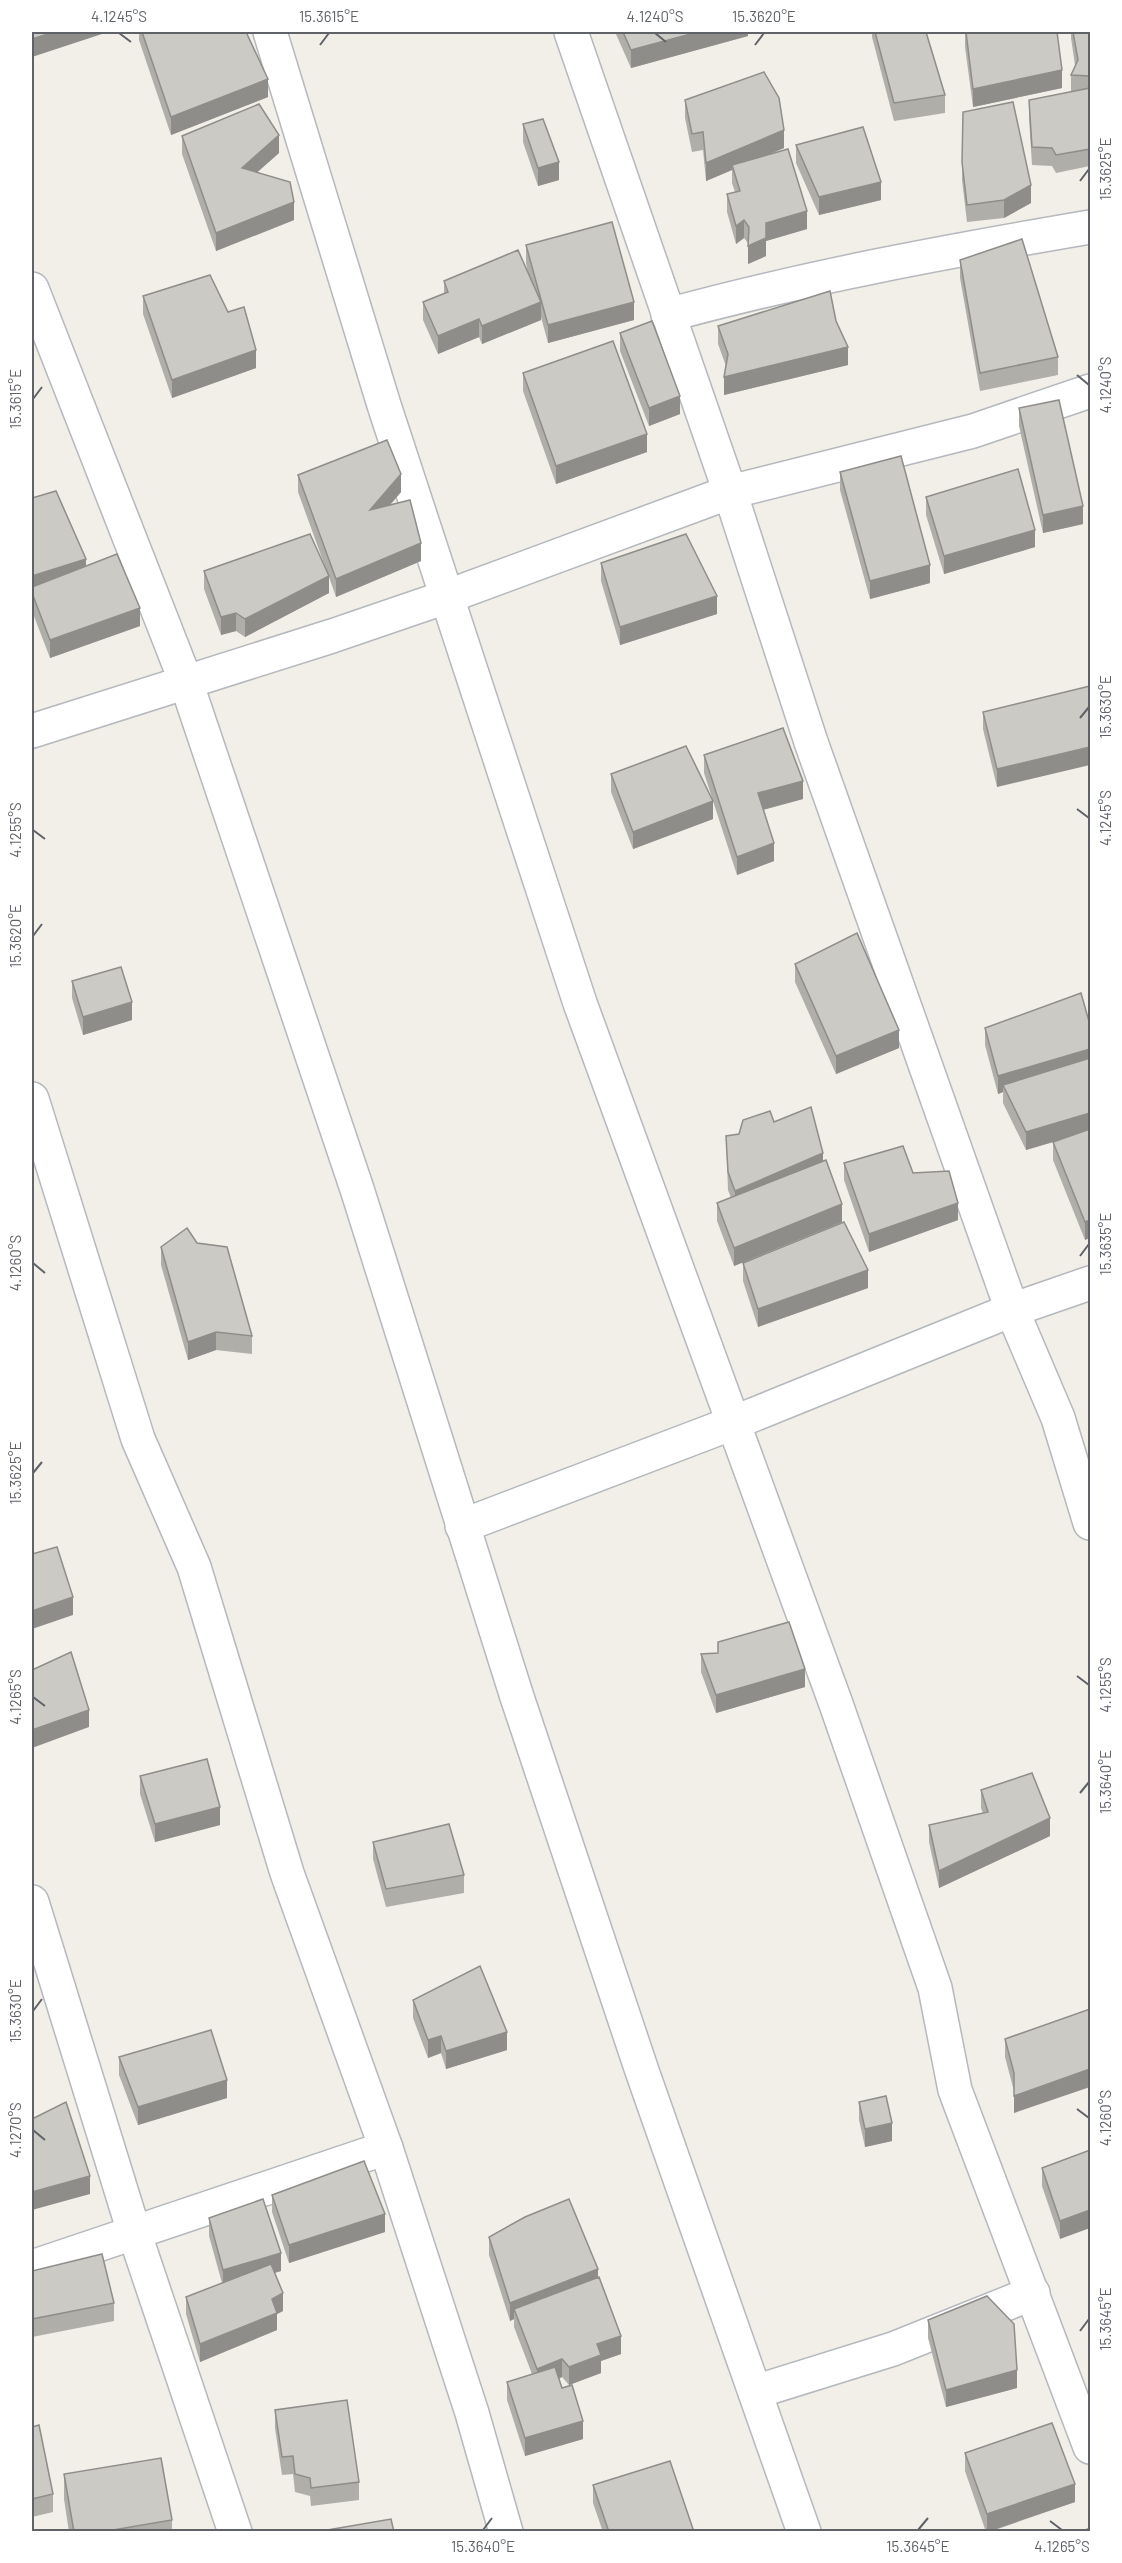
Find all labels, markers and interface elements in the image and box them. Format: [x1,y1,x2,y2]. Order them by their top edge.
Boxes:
text: 4.1245°S [91,7,147,25]
text: 15.3615°E [299,7,359,25]
text: 4.1240°S [627,7,683,25]
text: 15.3620°E [732,7,796,25]
text: 15.3625°E [1096,137,1114,201]
text: 4.1240°S [1096,357,1114,413]
text: 15.3615°E [6,369,24,429]
text: 15.3630°E [1096,675,1114,739]
text: 4.1245°S [1096,790,1114,846]
text: 4.1255°S [6,802,24,858]
text: 15.3620°E [6,904,24,968]
text: 15.3635°E [1096,1213,1114,1275]
text: 4.1260°S [6,1235,24,1291]
text: 15.3625°E [6,1441,24,1505]
text: 4.1255°S [1096,1657,1114,1713]
text: 4.1265°S [6,1669,24,1725]
text: 15.3640°E [1096,1750,1114,1814]
text: 15.3630°E [6,1979,24,2043]
text: 4.1260°S [1096,2090,1114,2146]
text: 4.1270°S [6,2102,24,2158]
text: 15.3645°E [1096,2287,1114,2351]
text: 15.3640°E [451,2537,515,2555]
text: 15.3645°E [886,2537,950,2555]
text: 4.1265°S [1034,2537,1090,2555]

